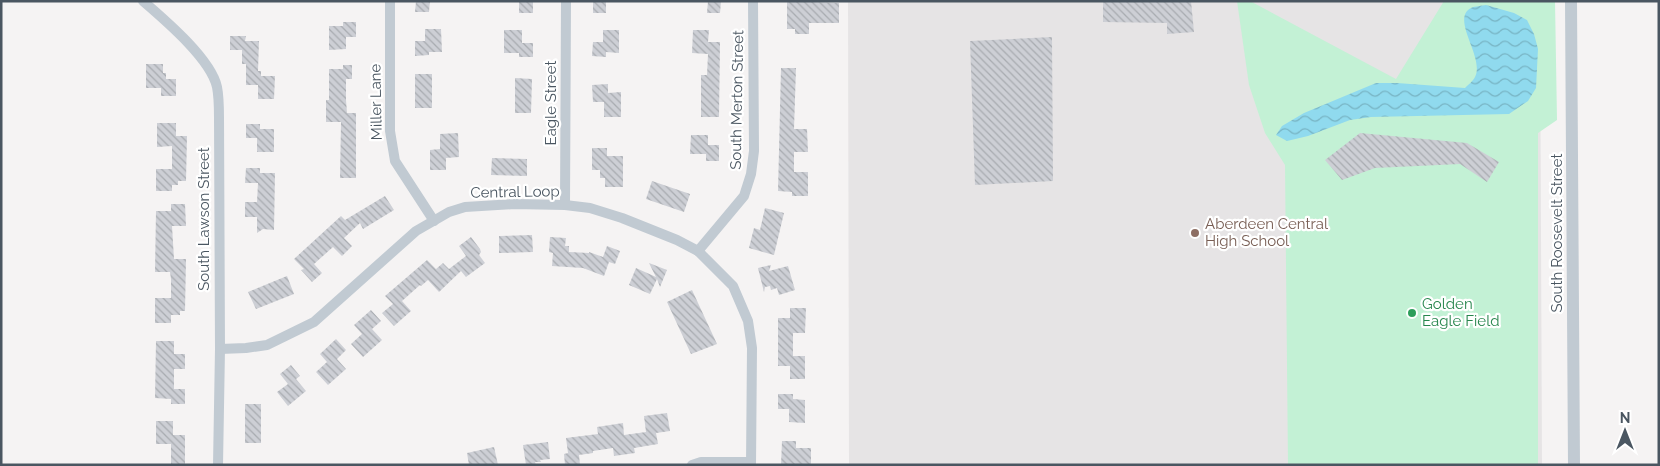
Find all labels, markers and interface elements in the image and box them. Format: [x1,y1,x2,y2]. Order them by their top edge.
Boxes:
street label: South Merton Street [727,30,747,170]
street label: Eagle Street [542,61,560,145]
street label: Miller Lane [366,63,386,140]
street label: South Lawson Street [195,147,213,291]
street label: South Roosevelt Street [1548,154,1566,312]
street label: Central Loop [470,182,560,202]
place label: Aberdeen Central High School [1205,215,1329,250]
marker: Aberdeen Central High School [1189,227,1201,239]
place label: Golden Eagle Field [1422,295,1500,330]
marker: Golden Eagle Field [1406,307,1418,319]
north arrow [1600,406,1650,456]
text: N [1620,410,1630,426]

